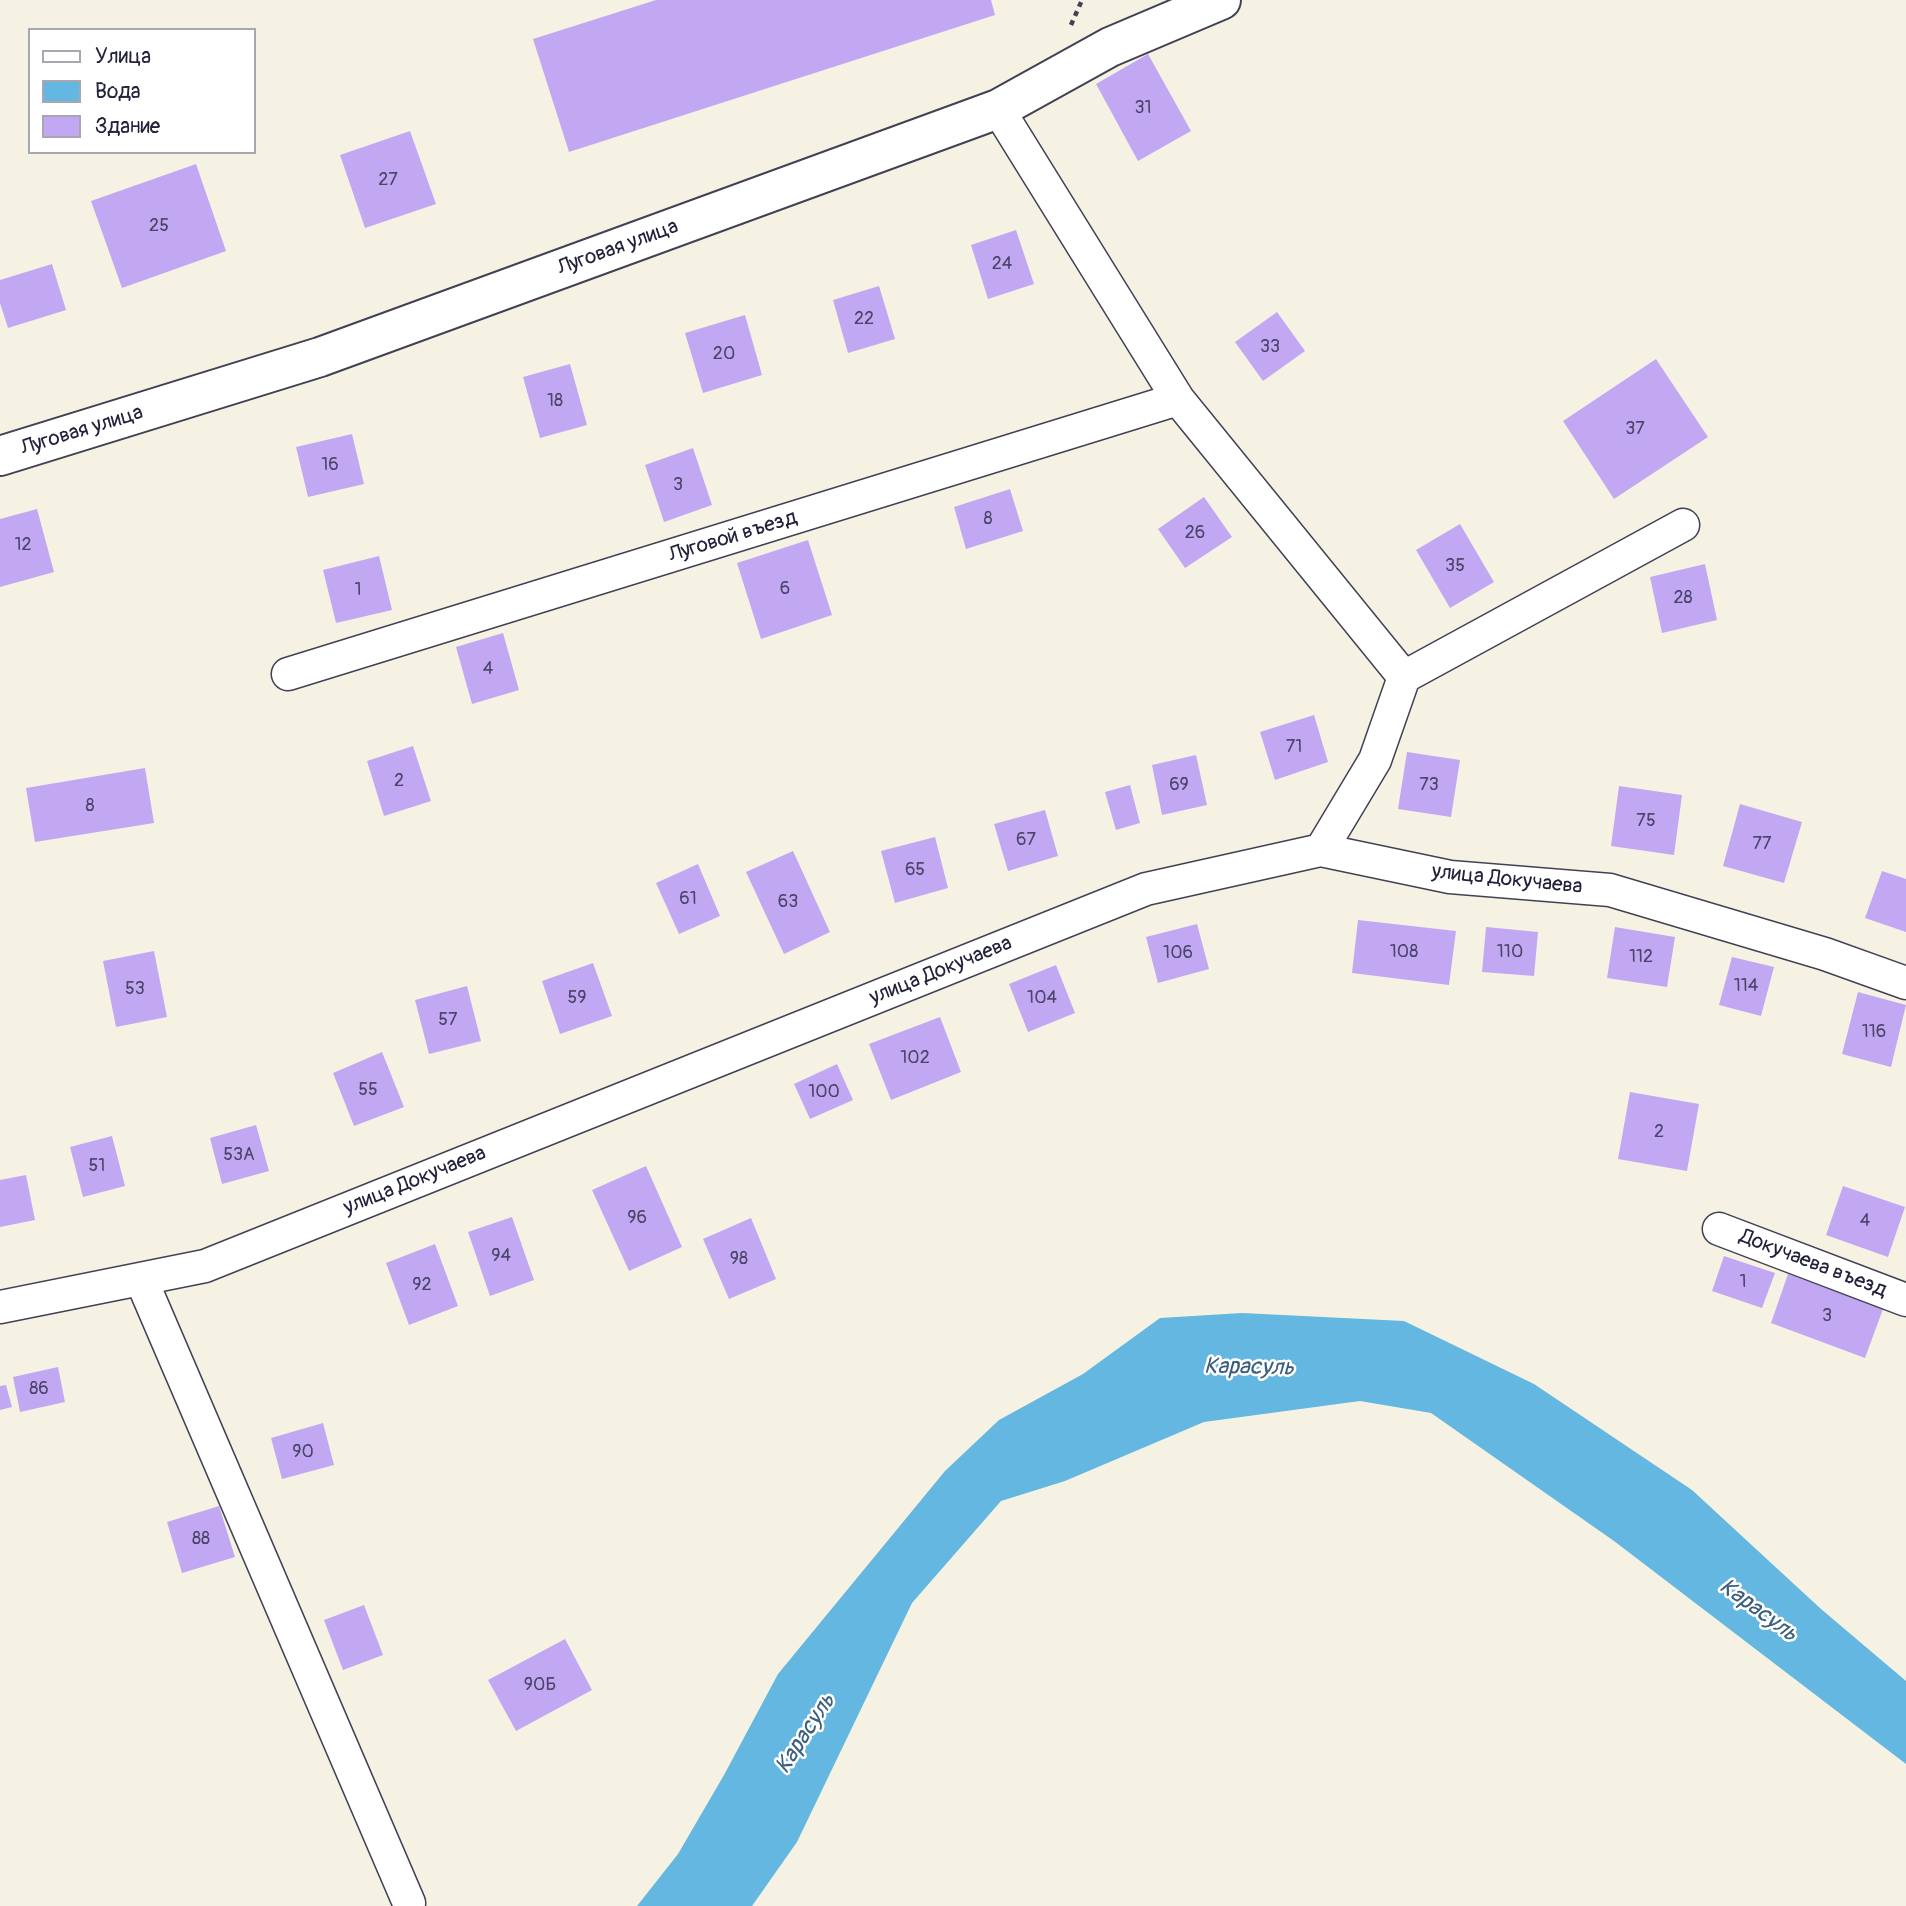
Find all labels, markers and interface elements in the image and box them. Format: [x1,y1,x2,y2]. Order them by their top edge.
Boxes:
legend [28,28,256,154]
text: Улица [95,43,151,70]
text: Вода [95,78,141,105]
house number: 31 [1134,97,1152,119]
text: Здание [95,113,160,140]
house number: 27 [378,169,398,191]
street label: Луговая улица [554,214,682,282]
house number: 25 [149,215,169,237]
house number: 24 [992,253,1012,275]
house number: 22 [854,308,874,330]
house number: 33 [1260,336,1280,358]
house number: 20 [713,343,735,365]
house number: 18 [547,390,563,412]
street label: Луговая улица [18,400,146,462]
house number: 37 [1625,418,1645,440]
house number: 16 [321,454,339,476]
house number: 3 [673,474,683,496]
street label: Луговой въезд [666,506,800,568]
house number: 8 [983,508,993,530]
house number: 26 [1185,522,1205,544]
house number: 12 [14,534,32,556]
house number: 35 [1445,555,1465,577]
house number: 6 [780,578,790,600]
house number: 1 [354,579,362,601]
house number: 28 [1673,587,1693,609]
house number: 4 [483,658,493,680]
house number: 71 [1286,736,1302,758]
house number: 2 [394,770,404,792]
house number: 69 [1169,774,1189,796]
house number: 73 [1419,774,1439,796]
house number: 8 [85,795,95,817]
house number: 75 [1636,810,1656,832]
house number: 67 [1016,829,1036,851]
house number: 77 [1752,833,1772,855]
house number: 65 [905,859,925,881]
street label: улица Докучаева [1430,860,1584,900]
house number: 61 [679,888,697,910]
house number: 63 [778,891,798,913]
street label: улица Докучаева [866,931,1016,1011]
house number: 108 [1390,941,1418,963]
house number: 110 [1497,941,1523,963]
house number: 106 [1163,942,1193,964]
house number: 112 [1629,946,1653,968]
house number: 114 [1734,975,1758,997]
house number: 53 [125,978,145,1000]
house number: 59 [567,987,587,1009]
house number: 104 [1027,987,1057,1009]
house number: 57 [438,1009,458,1031]
house number: 116 [1862,1021,1886,1043]
house number: 102 [900,1047,930,1069]
house number: 55 [358,1079,378,1101]
house number: 100 [808,1081,840,1103]
house number: 2 [1654,1121,1664,1143]
street label: улица Докучаева [340,1141,490,1221]
house number: 53А [223,1144,255,1166]
house number: 51 [89,1155,105,1177]
house number: 96 [627,1207,647,1229]
house number: 4 [1860,1210,1870,1232]
street label: Докучаева въезд [1736,1224,1890,1304]
house number: 94 [491,1245,511,1267]
house number: 98 [730,1248,748,1270]
house number: 1 [1739,1271,1747,1293]
house number: 92 [412,1274,432,1296]
house number: 3 [1822,1305,1832,1327]
water label: Карасуль [1204,1353,1294,1383]
house number: 86 [29,1378,49,1400]
house number: 90 [292,1441,314,1463]
house number: 88 [192,1528,210,1550]
water label: Карасуль [1714,1573,1802,1649]
house number: 90Б [524,1674,556,1696]
water label: Карасуль [770,1689,842,1779]

